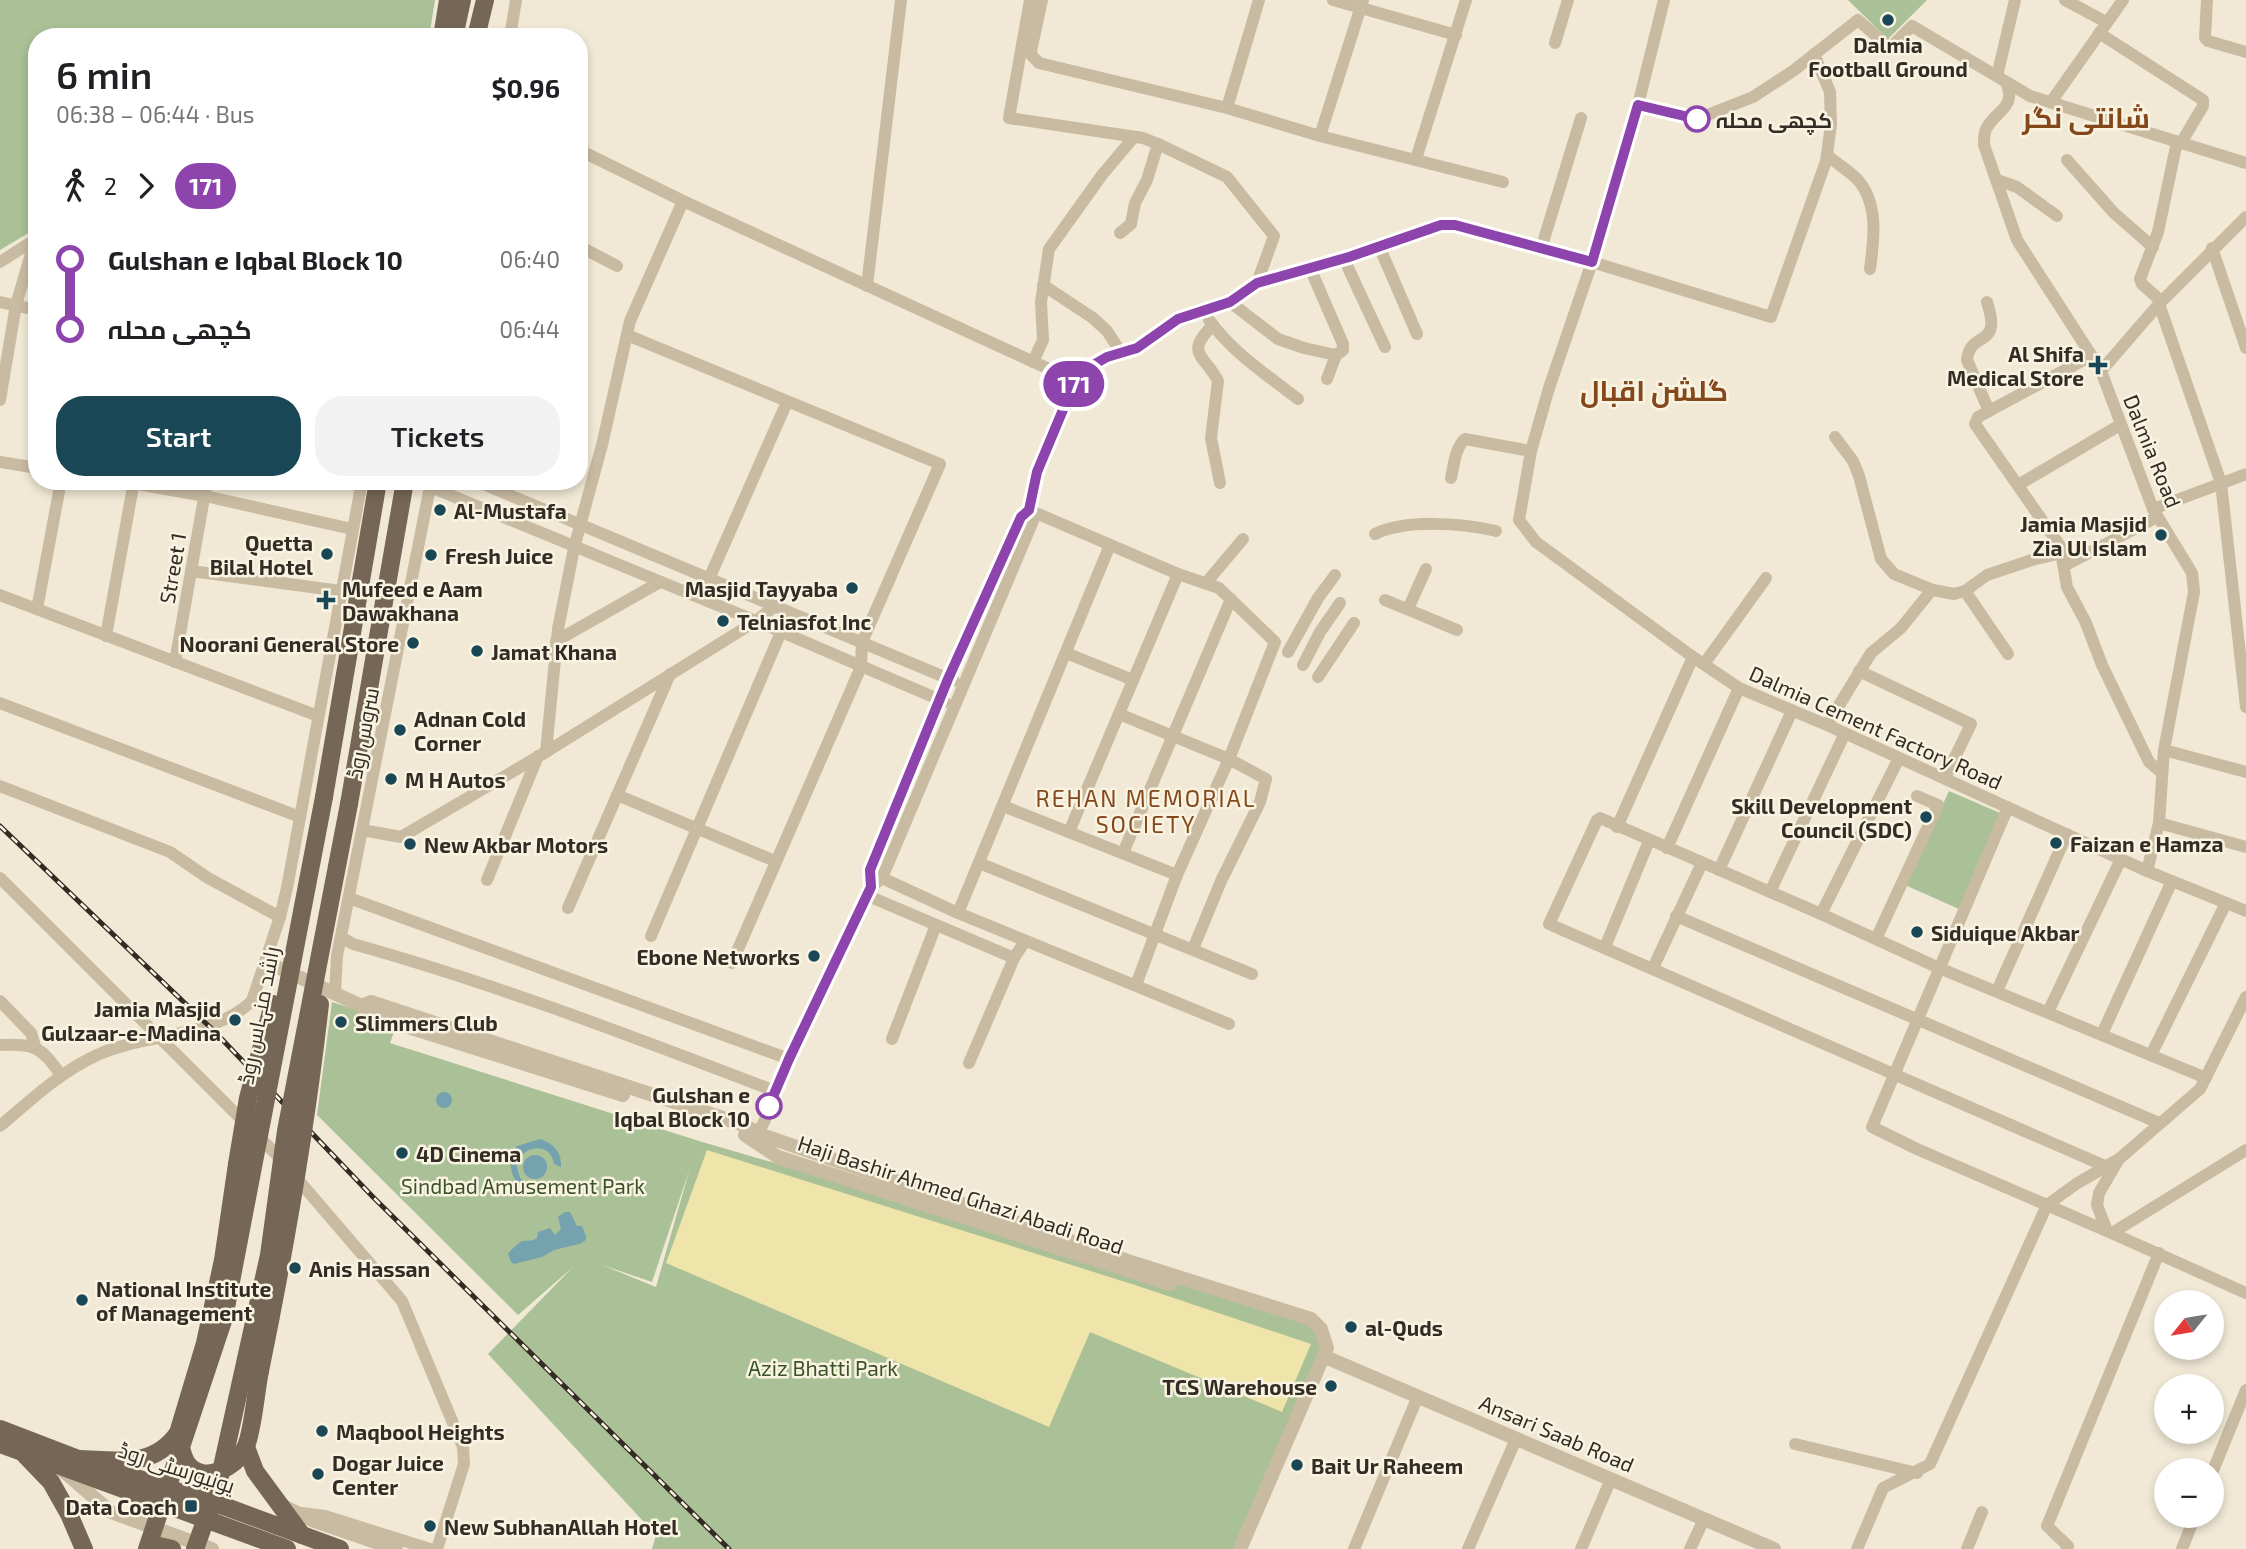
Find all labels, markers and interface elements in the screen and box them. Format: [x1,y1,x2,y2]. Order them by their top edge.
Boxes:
marker: Dalmia Football Ground [1880,12,1896,28]
place label: Dalmia Football Ground [1808,32,1968,81]
text: 6 min [56,51,152,97]
text: $0.96 [491,72,560,103]
text: 06:38 – 06:44 · Bus [56,100,255,128]
district label: شانتی نگر [2021,100,2150,135]
marker: کچھی محلہ [1684,106,1710,132]
place label: کچھی محلہ [1716,107,1832,136]
icon: walk [56,167,94,205]
icon: forward [127,167,165,205]
text: 171 [189,171,222,200]
text: 2 [104,172,117,200]
text: Gulshan e Iqbal Block 10 [108,244,403,275]
text: 06:40 [500,245,560,273]
text: کچھی محلہ [108,313,252,344]
text: 06:44 [499,315,560,343]
place label: Al Shifa Medical Store [1947,341,2084,390]
marker: Al Shifa Medical Store [2090,357,2106,373]
line badge: 171 [1034,361,1114,407]
text: 171 [1057,369,1091,398]
district label: گلشن اقبال [1580,373,1728,408]
street label: Dalmia Road [2119,391,2187,511]
button: Start [56,396,301,476]
button: Tickets [315,396,560,476]
place label: Al-Mustafa [454,498,567,523]
marker: Al-Mustafa [432,502,448,518]
place label: Jamia Masjid Zia Ul Islam [2020,511,2147,560]
marker: Jamia Masjid Zia Ul Islam [2153,527,2169,543]
place label: Quetta Bilal Hotel [210,530,313,579]
street label: Street 1 [153,531,191,605]
place label: Fresh Juice [445,543,554,568]
marker: Quetta Bilal Hotel [319,546,335,562]
marker: Fresh Juice [423,547,439,563]
place label: Mufeed e Aam Dawakhana [342,576,483,625]
place label: Masjid Tayyaba [685,576,838,602]
marker: Masjid Tayyaba [844,580,860,596]
marker: Mufeed e Aam Dawakhana [316,590,336,610]
place label: Telniasfot Inc [737,609,871,634]
marker: Telniasfot Inc [715,613,731,629]
place label: Noorani General Store [180,631,399,656]
marker: Noorani General Store [405,635,421,651]
place label: Jamat Khana [491,639,617,664]
marker: Jamat Khana [469,643,485,659]
street label: Dalmia Cement Factory Road [1746,660,2006,794]
street label: سروس روڈ [341,685,385,781]
place label: Adnan Cold Corner [414,706,526,755]
marker: Adnan Cold Corner [392,722,408,738]
place label: M H Autos [405,767,506,792]
marker: M H Autos [383,771,399,787]
district label: REHAN MEMORIAL SOCIETY [1035,784,1257,838]
place label: Skill Development Council (SDC) [1731,793,1912,842]
marker: Skill Development Council (SDC) [1918,809,1934,825]
place label: Faizan e Hamza [2070,831,2224,856]
place label: New Akbar Motors [424,832,608,857]
marker: Faizan e Hamza [2048,835,2064,851]
marker: New Akbar Motors [402,836,418,852]
place label: Siduique Akbar [1931,920,2080,945]
marker: Siduique Akbar [1909,924,1925,940]
street label: راشد منہاس روڈ [232,944,287,1087]
place label: Ebone Networks [636,944,800,969]
marker: Ebone Networks [806,948,822,964]
place label: Jamia Masjid Gulzaar-e-Madina [41,996,221,1045]
place label: Slimmers Club [355,1010,498,1035]
marker: Jamia Masjid Gulzaar-e-Madina [227,1012,243,1028]
marker: Slimmers Club [333,1014,349,1030]
place label: Gulshan e Iqbal Block 10 [614,1082,750,1131]
marker: Gulshan e Iqbal Block 10 [756,1093,782,1119]
street label: Haji Bashir Ahmed Ghazi Abadi Road [795,1129,1127,1260]
place label: 4D Cinema [416,1141,521,1166]
marker: 4D Cinema [394,1145,410,1161]
park label: Sindbad Amusement Park [401,1173,645,1198]
place label: Anis Hassan [309,1256,430,1281]
marker: Anis Hassan [287,1260,303,1276]
place label: National Institute of Management [96,1276,271,1325]
north arrow [2154,1290,2224,1360]
map controls [2154,1290,2224,1528]
marker: National Institute of Management [74,1292,90,1308]
place label: al-Quds [1365,1315,1443,1341]
marker: al-Quds [1343,1319,1359,1335]
park label: Aziz Bhatti Park [748,1355,898,1380]
place label: TCS Warehouse [1162,1374,1317,1399]
button: + [2154,1374,2224,1444]
marker: TCS Warehouse [1323,1378,1339,1394]
street label: Ansari Saab Road [1476,1389,1638,1477]
place label: Maqbool Heights [336,1419,505,1444]
marker: Maqbool Heights [314,1423,330,1439]
street label: یونیورسٹی روڈ [115,1436,239,1500]
place label: Dogar Juice Center [332,1450,444,1499]
place label: Bait Ur Raheem [1311,1453,1463,1478]
marker: Bait Ur Raheem [1289,1457,1305,1473]
button: − [2154,1458,2224,1528]
marker: Dogar Juice Center [310,1466,326,1482]
place label: Data Coach [66,1494,177,1519]
marker: Data Coach [183,1498,199,1514]
place label: New SubhanAllah Hotel [444,1514,678,1539]
marker: New SubhanAllah Hotel [422,1518,438,1534]

